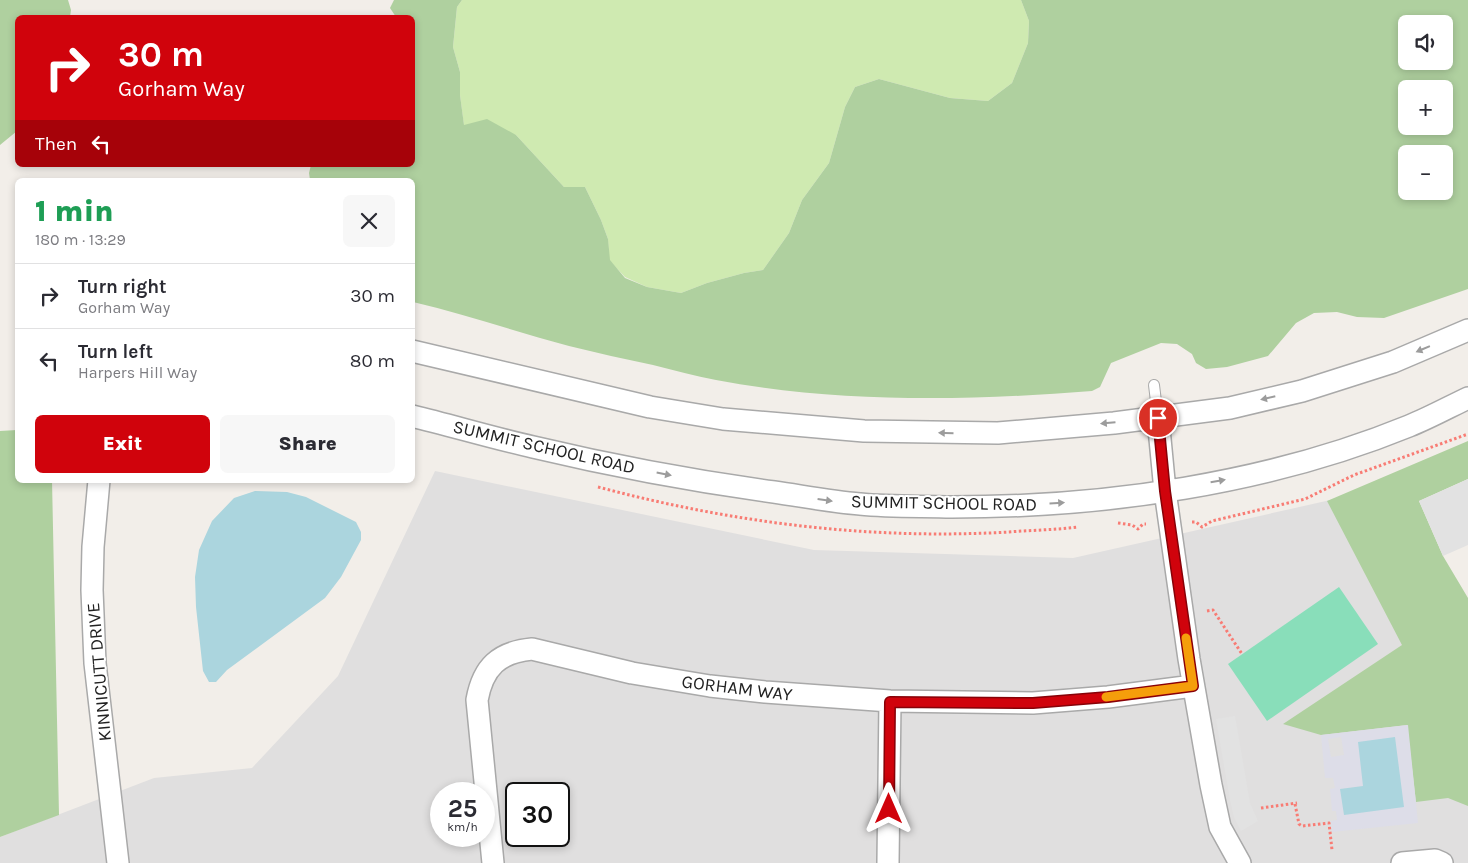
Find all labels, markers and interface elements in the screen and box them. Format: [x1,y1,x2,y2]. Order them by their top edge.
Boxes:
map controls [1398,15,1453,200]
button: sound [1398,15,1453,70]
text: 30 m [118,34,204,75]
icon: right [35,35,100,100]
text: Gorham Way [118,76,245,102]
button: + [1398,80,1453,135]
icon: left [87,130,115,158]
text: Then [35,133,77,155]
button: − [1398,145,1453,200]
text: 1 min [35,193,114,229]
button: close [343,195,395,247]
text: 180 m · 13:29 [35,230,126,249]
text: Turn right [78,276,167,298]
icon: right [35,282,63,310]
text: 30 m [350,285,395,307]
text: Gorham Way [78,298,170,317]
text: Turn left [78,341,153,363]
one-way arrow [1416,346,1430,354]
icon: left [35,347,63,375]
text: 80 m [350,350,395,372]
text: Harpers Hill Way [78,363,197,382]
one-way arrow [1261,394,1276,402]
pin [1137,397,1179,439]
icon: arrive [1144,404,1172,432]
button: Exit [35,415,210,473]
button: Share [220,415,395,473]
street label: SUMMIT SCHOOL ROAD [451,415,637,479]
one-way arrow [1100,420,1116,428]
one-way arrow [938,429,954,437]
one-way arrow [657,471,673,479]
one-way arrow [1210,477,1226,485]
street label: SUMMIT SCHOOL ROAD [851,490,1037,516]
one-way arrow [817,496,833,504]
one-way arrow [1049,499,1065,507]
street label: KINNICUTT DRIVE [82,602,116,742]
street label: GORHAM WAY [680,670,794,706]
speed limit sign: 30 [505,782,570,847]
position arrow [862,782,914,834]
text: 25 [448,794,477,823]
text: km/h [447,820,478,834]

